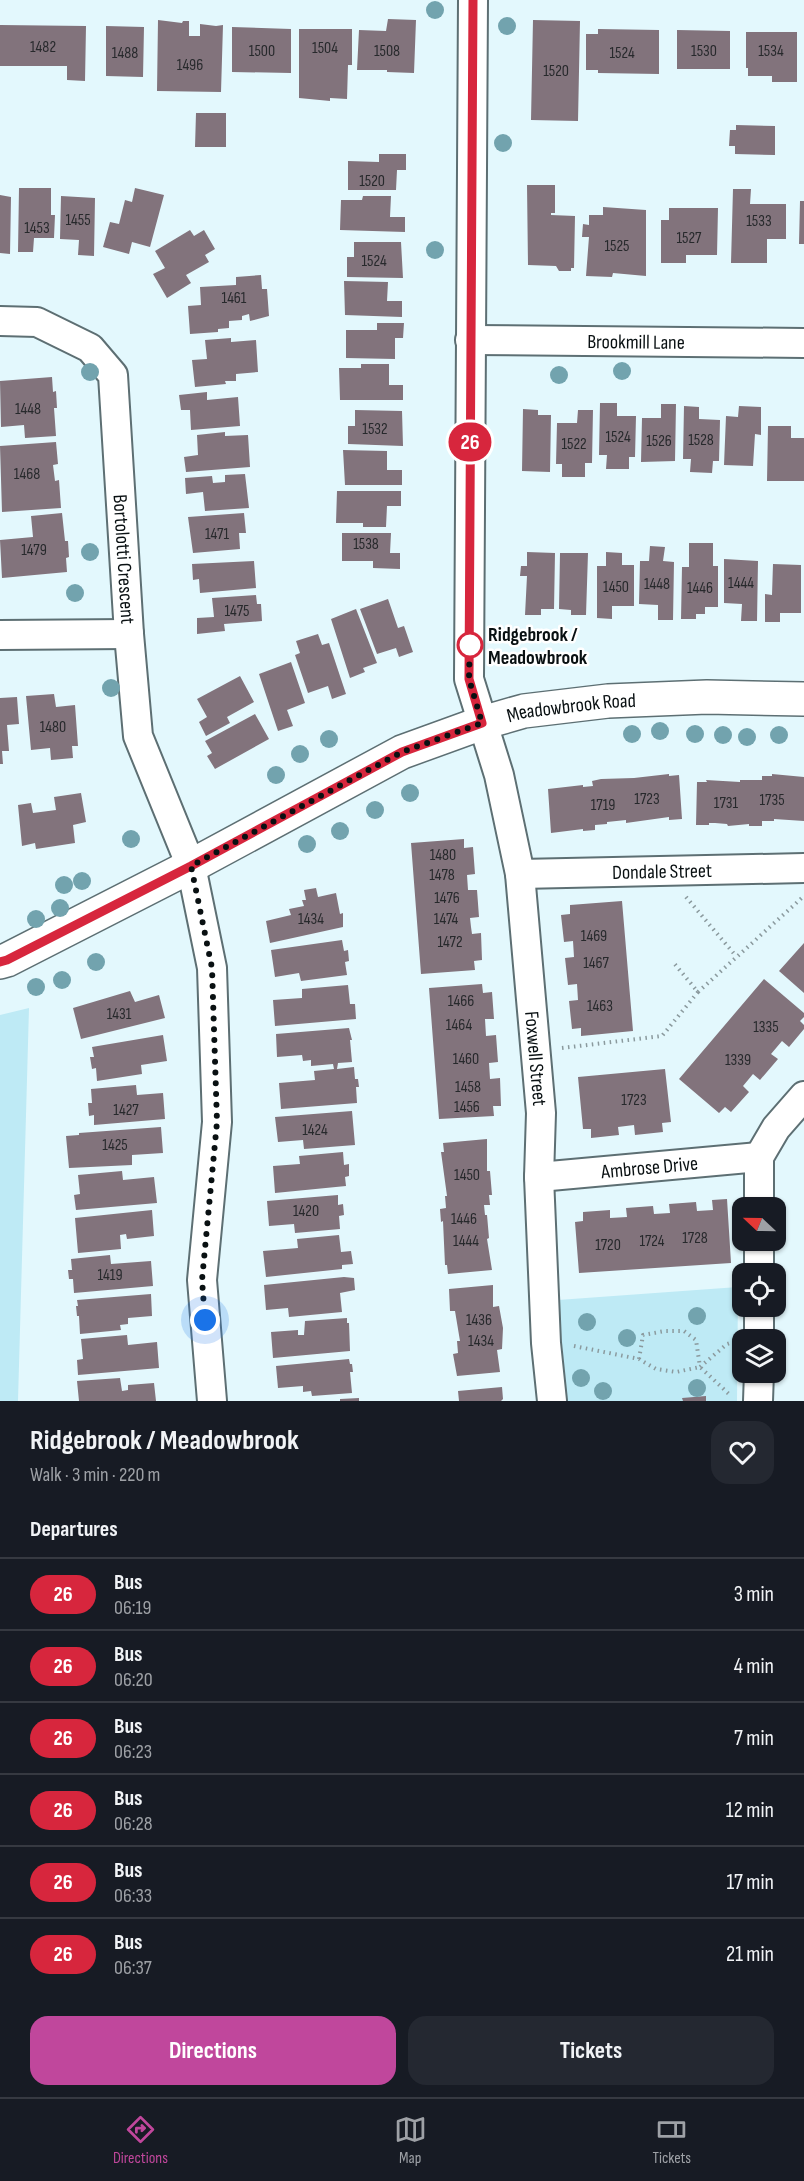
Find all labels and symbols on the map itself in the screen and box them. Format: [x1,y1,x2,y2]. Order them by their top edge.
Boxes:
house number: 1482 [30,38,56,57]
house number: 1504 [312,39,338,58]
house number: 1500 [249,42,275,61]
house number: 1508 [374,42,400,61]
house number: 1530 [691,42,717,61]
house number: 1534 [758,42,784,61]
house number: 1488 [112,44,138,63]
house number: 1524 [609,44,635,63]
house number: 1496 [177,56,203,75]
house number: 1520 [543,62,569,81]
house number: 1520 [359,172,385,191]
house number: 1455 [65,211,91,230]
house number: 1533 [746,212,772,231]
house number: 1453 [24,219,50,238]
house number: 1527 [676,229,702,248]
house number: 1525 [604,237,630,256]
house number: 1524 [361,252,387,271]
house number: 1461 [222,289,247,308]
street label: Brookmill Lane [587,330,685,355]
house number: 1448 [15,400,41,419]
house number: 1532 [362,420,388,439]
line badge: 26 [443,422,497,462]
house number: 1524 [605,428,631,447]
house number: 1528 [688,431,714,450]
house number: 1526 [646,432,672,451]
house number: 1522 [561,435,587,454]
house number: 1468 [14,465,40,484]
street label: Bortolotti Crescent [107,494,139,625]
house number: 1471 [205,525,230,544]
house number: 1538 [353,535,379,554]
house number: 1479 [21,541,47,560]
house number: 1444 [728,574,754,593]
house number: 1448 [644,575,670,594]
house number: 1450 [603,578,629,597]
house number: 1446 [687,579,713,598]
house number: 1475 [225,602,250,621]
place label: Ridgebrook / Meadowbrook [488,623,588,670]
marker: Ridgebrook / Meadowbrook [457,632,483,658]
street label: Meadowbrook Road [504,689,636,728]
house number: 1480 [40,718,66,737]
house number: 1723 [634,790,660,809]
house number: 1735 [759,791,785,810]
house number: 1731 [714,794,739,813]
house number: 1719 [591,796,615,815]
house number: 1480 [430,846,456,865]
street label: Dondale Street [612,859,712,885]
house number: 1478 [429,866,455,885]
house number: 1476 [434,889,460,908]
house number: 1434 [298,910,324,929]
house number: 1474 [434,910,459,929]
house number: 1469 [581,927,607,946]
house number: 1472 [437,933,463,952]
house number: 1467 [583,954,609,973]
house number: 1466 [448,992,474,1011]
house number: 1463 [587,997,613,1016]
house number: 1431 [107,1005,132,1024]
street label: Foxwell Street [519,1010,551,1107]
house number: 1464 [446,1016,472,1035]
house number: 1335 [753,1018,779,1037]
house number: 1460 [453,1050,479,1069]
house number: 1339 [725,1051,751,1070]
house number: 1458 [455,1078,481,1097]
house number: 1723 [621,1091,647,1110]
house number: 1456 [454,1098,480,1117]
house number: 1427 [113,1101,139,1120]
house number: 1424 [302,1121,328,1140]
house number: 1425 [102,1136,128,1155]
street label: Ambrose Drive [599,1152,699,1184]
house number: 1450 [454,1166,480,1185]
north arrow [732,1197,786,1251]
house number: 1420 [293,1202,319,1221]
house number: 1446 [451,1210,477,1229]
house number: 1728 [682,1229,708,1248]
house number: 1444 [453,1232,479,1251]
house number: 1724 [639,1232,665,1251]
house number: 1720 [595,1236,621,1255]
house number: 1419 [97,1266,123,1285]
your location [190,1305,220,1335]
house number: 1436 [466,1311,492,1330]
house number: 1434 [468,1332,494,1351]

